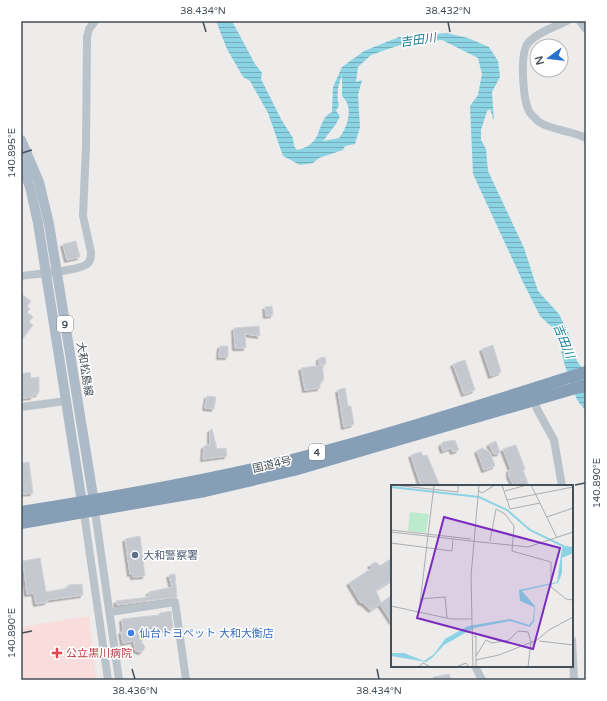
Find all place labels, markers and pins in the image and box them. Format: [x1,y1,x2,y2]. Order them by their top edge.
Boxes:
place label: 大和警察署 [143,549,198,562]
marker: 大和警察署 [130,550,140,560]
place label: 仙台トヨペット 大和大衡店 [139,627,274,640]
marker: 仙台トヨペット 大和大衡店 [126,628,136,638]
marker: 公立黒川病院 [51,647,63,659]
place label: 公立黒川病院 [66,647,132,660]

